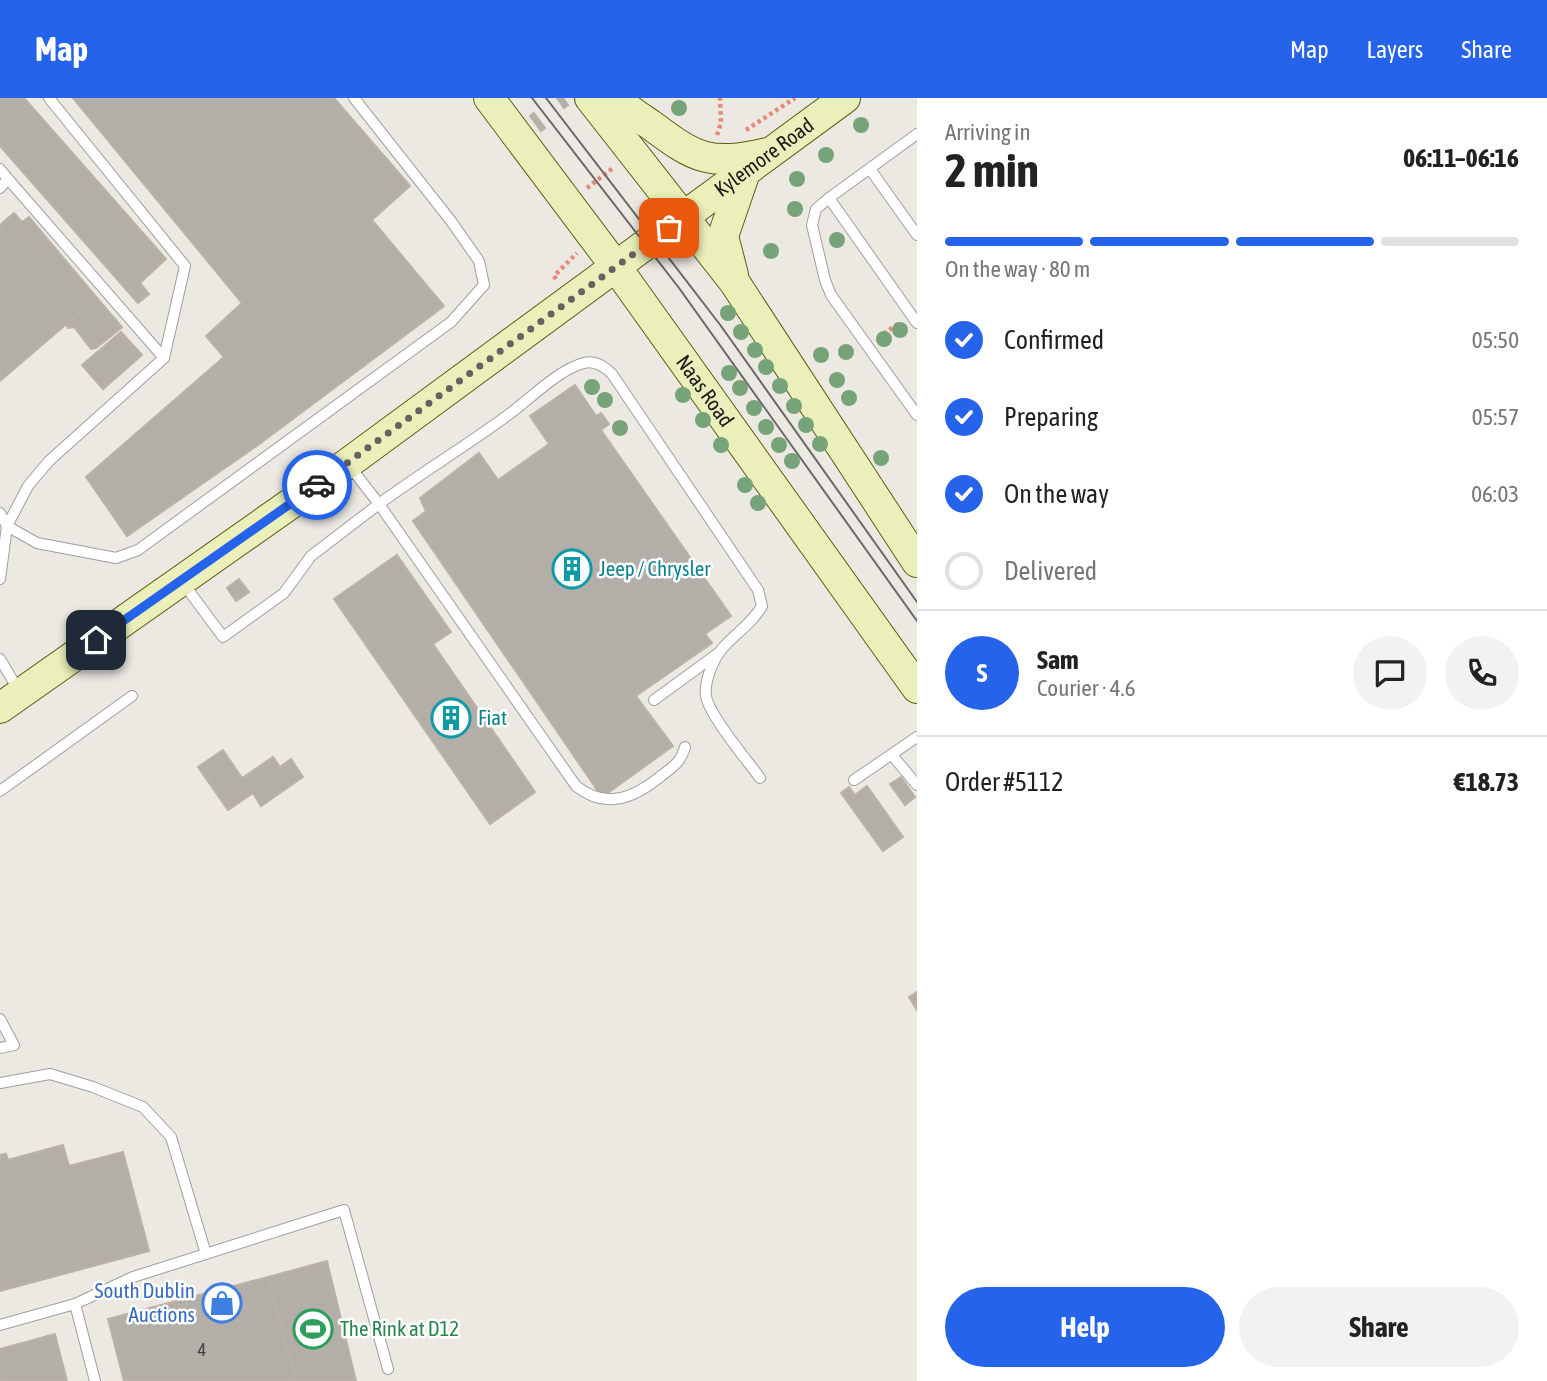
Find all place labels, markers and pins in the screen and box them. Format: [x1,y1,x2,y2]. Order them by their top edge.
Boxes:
pin [639,198,699,258]
building icon: Jeep / Chrysler [551,548,593,590]
place label: Jeep / Chrysler [599,556,711,580]
pin [66,610,126,670]
building icon: Fiat [430,697,472,739]
place label: Fiat [478,705,507,729]
place label: South Dublin Auctions [95,1278,195,1326]
shop icon: South Dublin Auctions [201,1282,243,1324]
sports icon: The Rink at D12 [292,1308,334,1350]
place label: The Rink at D12 [340,1316,459,1340]

